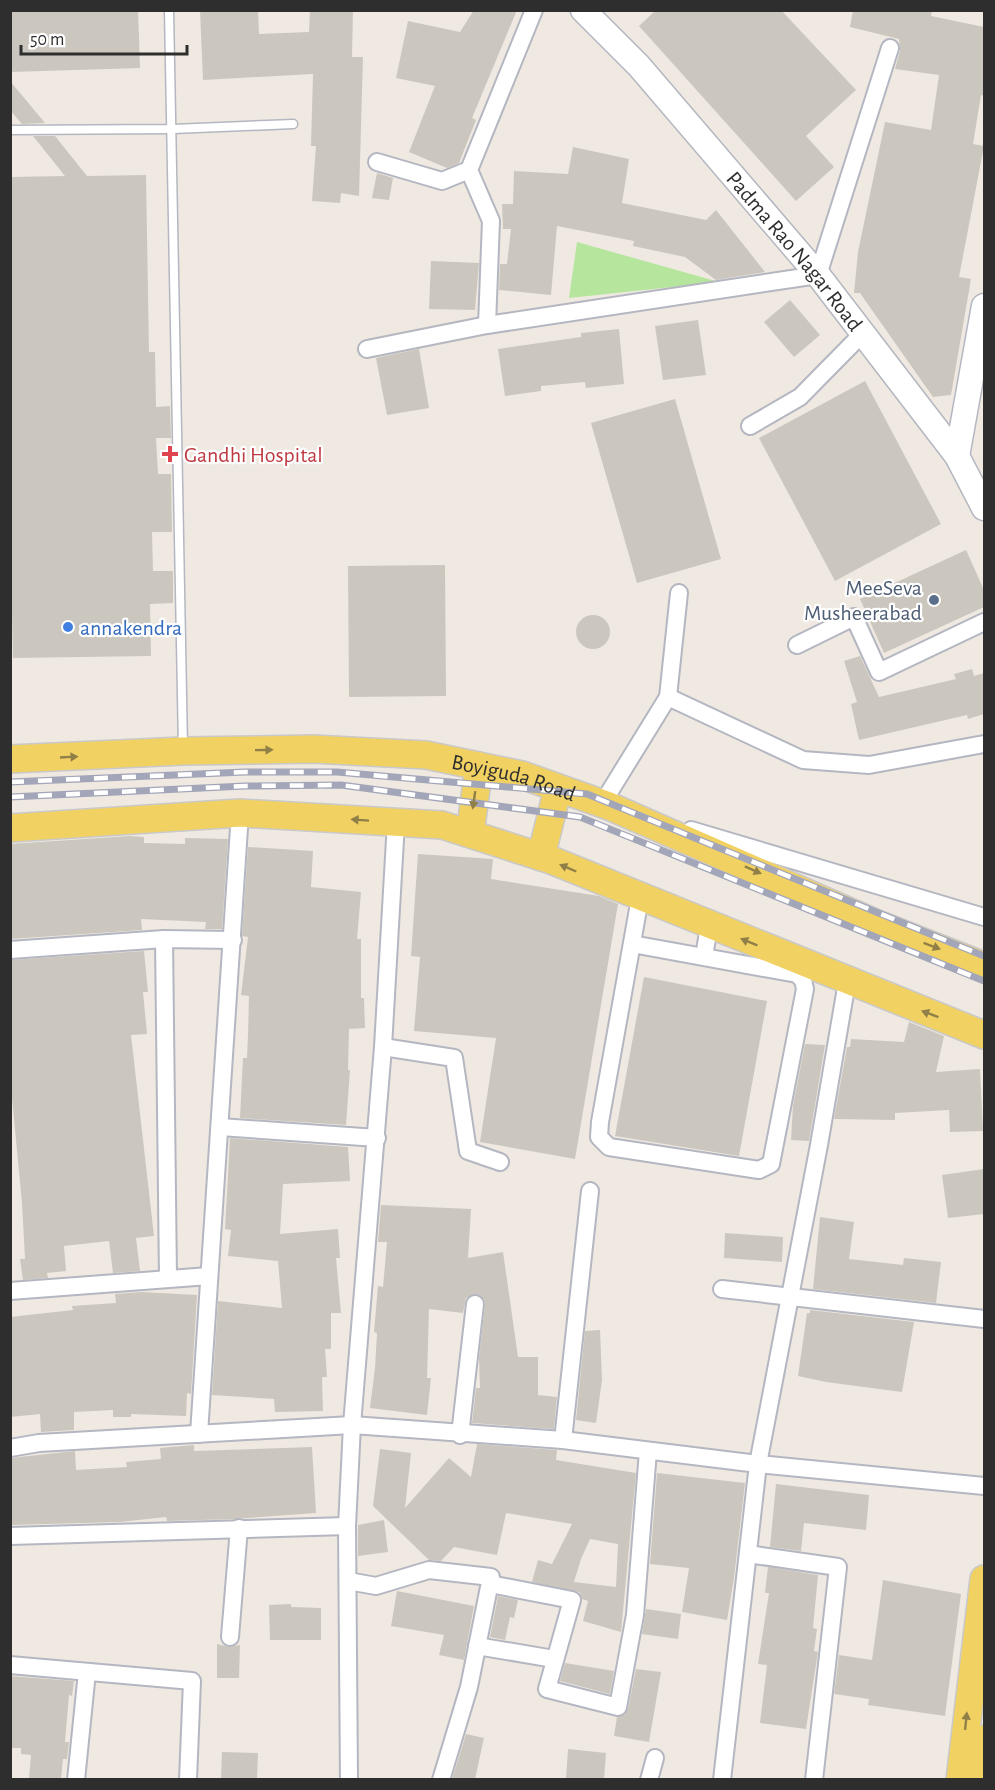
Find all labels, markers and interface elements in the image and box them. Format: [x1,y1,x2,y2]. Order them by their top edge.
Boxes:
scale bar [21,18,188,56]
text: 50 m [30,31,64,49]
street label: Padma Rao Nagar Road [722,167,866,335]
place label: Gandhi Hospital [184,444,323,466]
marker: Gandhi Hospital [161,445,179,463]
place label: MeeSeva Musheerabad [804,577,922,624]
marker: MeeSeva Musheerabad [927,593,941,607]
place label: annakendra [80,617,182,639]
marker: annakendra [61,620,75,634]
one-way arrow [254,745,273,754]
street label: Boyiguda Road [450,751,579,805]
one-way arrow [59,752,78,761]
one-way arrow [470,790,479,809]
one-way arrow [350,815,369,825]
one-way arrow [559,863,577,873]
one-way arrow [744,865,762,875]
one-way arrow [739,937,757,947]
one-way arrow [923,941,941,951]
one-way arrow [921,1009,939,1018]
one-way arrow [961,1712,971,1731]

